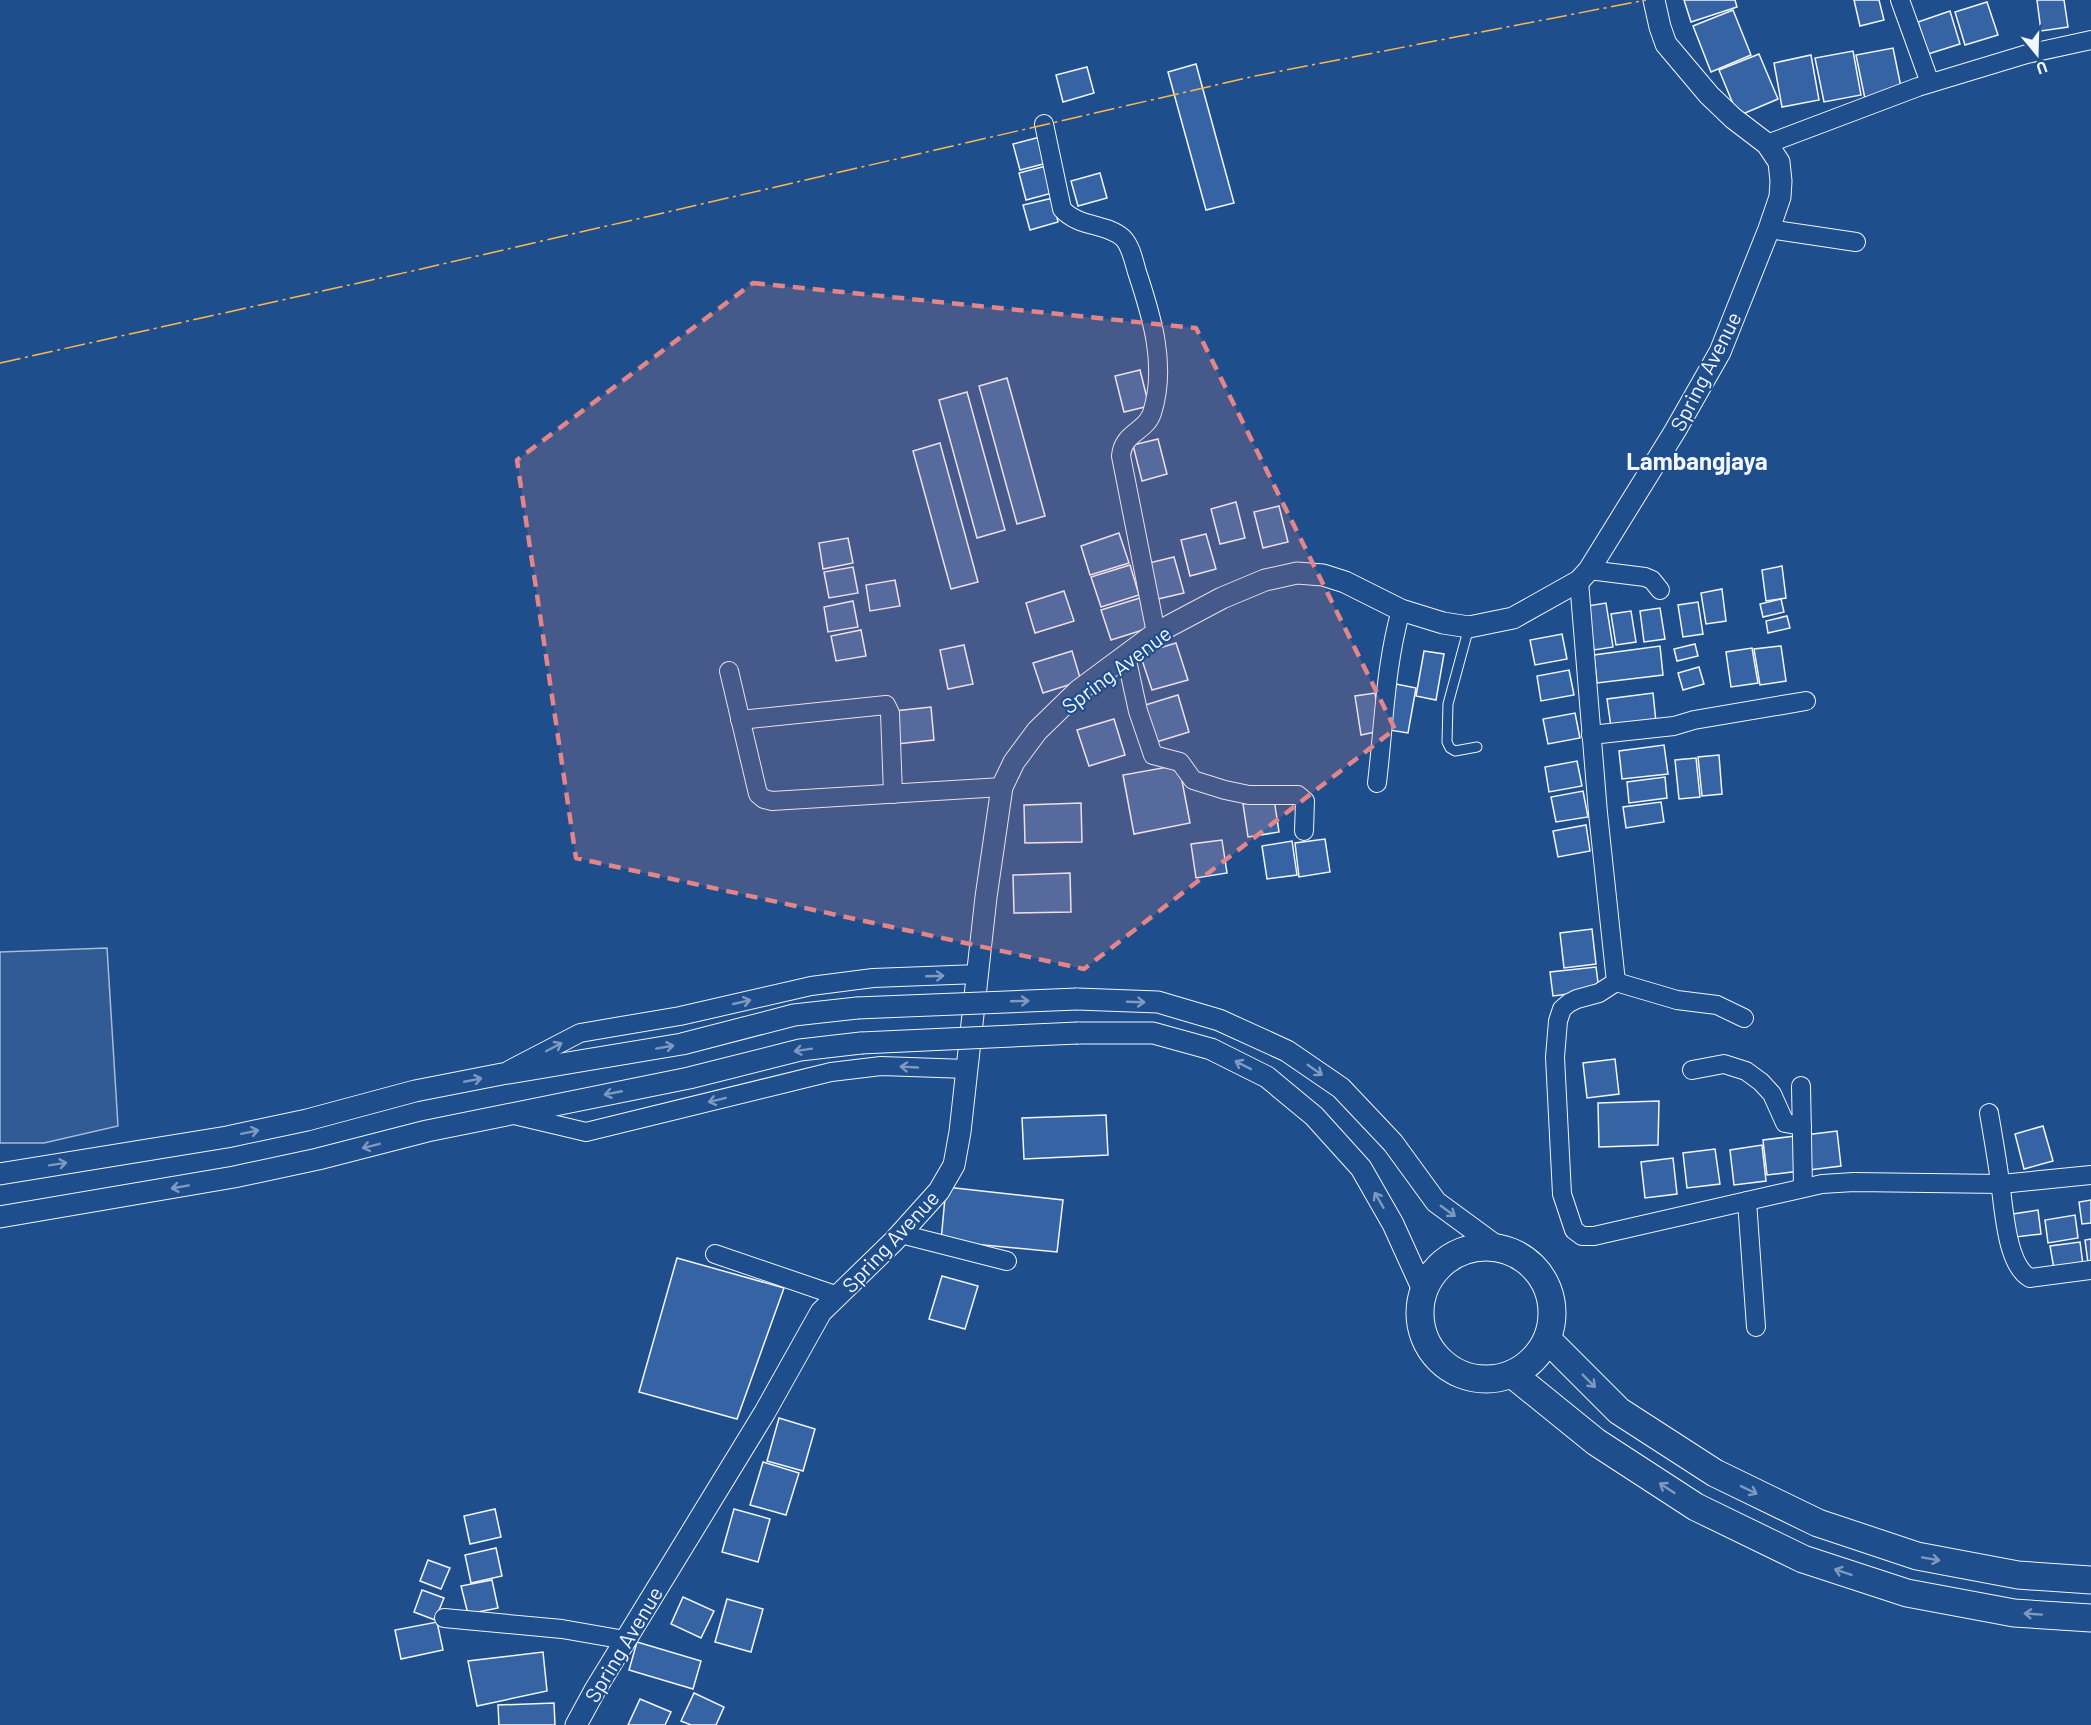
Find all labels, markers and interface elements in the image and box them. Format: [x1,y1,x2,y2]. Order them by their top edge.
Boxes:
north arrow [2007,24,2067,84]
text: U [2034,58,2050,79]
street label: Spring Avenue [1664,307,1746,435]
district label: Lambangjaya [1626,446,1768,475]
street label: Spring Avenue [1056,620,1176,718]
one-way arrow [924,970,944,981]
one-way arrow [732,995,751,1007]
one-way arrow [1010,996,1030,1007]
one-way arrow [1125,996,1145,1007]
one-way arrow [544,1040,562,1052]
one-way arrow [654,1041,674,1052]
one-way arrow [793,1045,813,1056]
one-way arrow [1234,1059,1252,1070]
one-way arrow [899,1062,919,1073]
one-way arrow [1307,1064,1323,1076]
one-way arrow [462,1074,482,1085]
one-way arrow [603,1088,623,1099]
one-way arrow [708,1094,727,1106]
one-way arrow [240,1126,259,1137]
one-way arrow [361,1140,380,1152]
one-way arrow [47,1159,67,1170]
one-way arrow [171,1181,190,1192]
street label: Spring Avenue [836,1185,944,1297]
one-way arrow [1373,1192,1385,1209]
one-way arrow [1439,1205,1455,1217]
one-way arrow [1582,1374,1597,1389]
one-way arrow [1659,1482,1676,1495]
one-way arrow [1740,1485,1758,1497]
one-way arrow [1921,1554,1941,1565]
one-way arrow [1834,1566,1853,1577]
street label: Spring Avenue [579,1582,667,1706]
one-way arrow [2023,1609,2043,1620]

